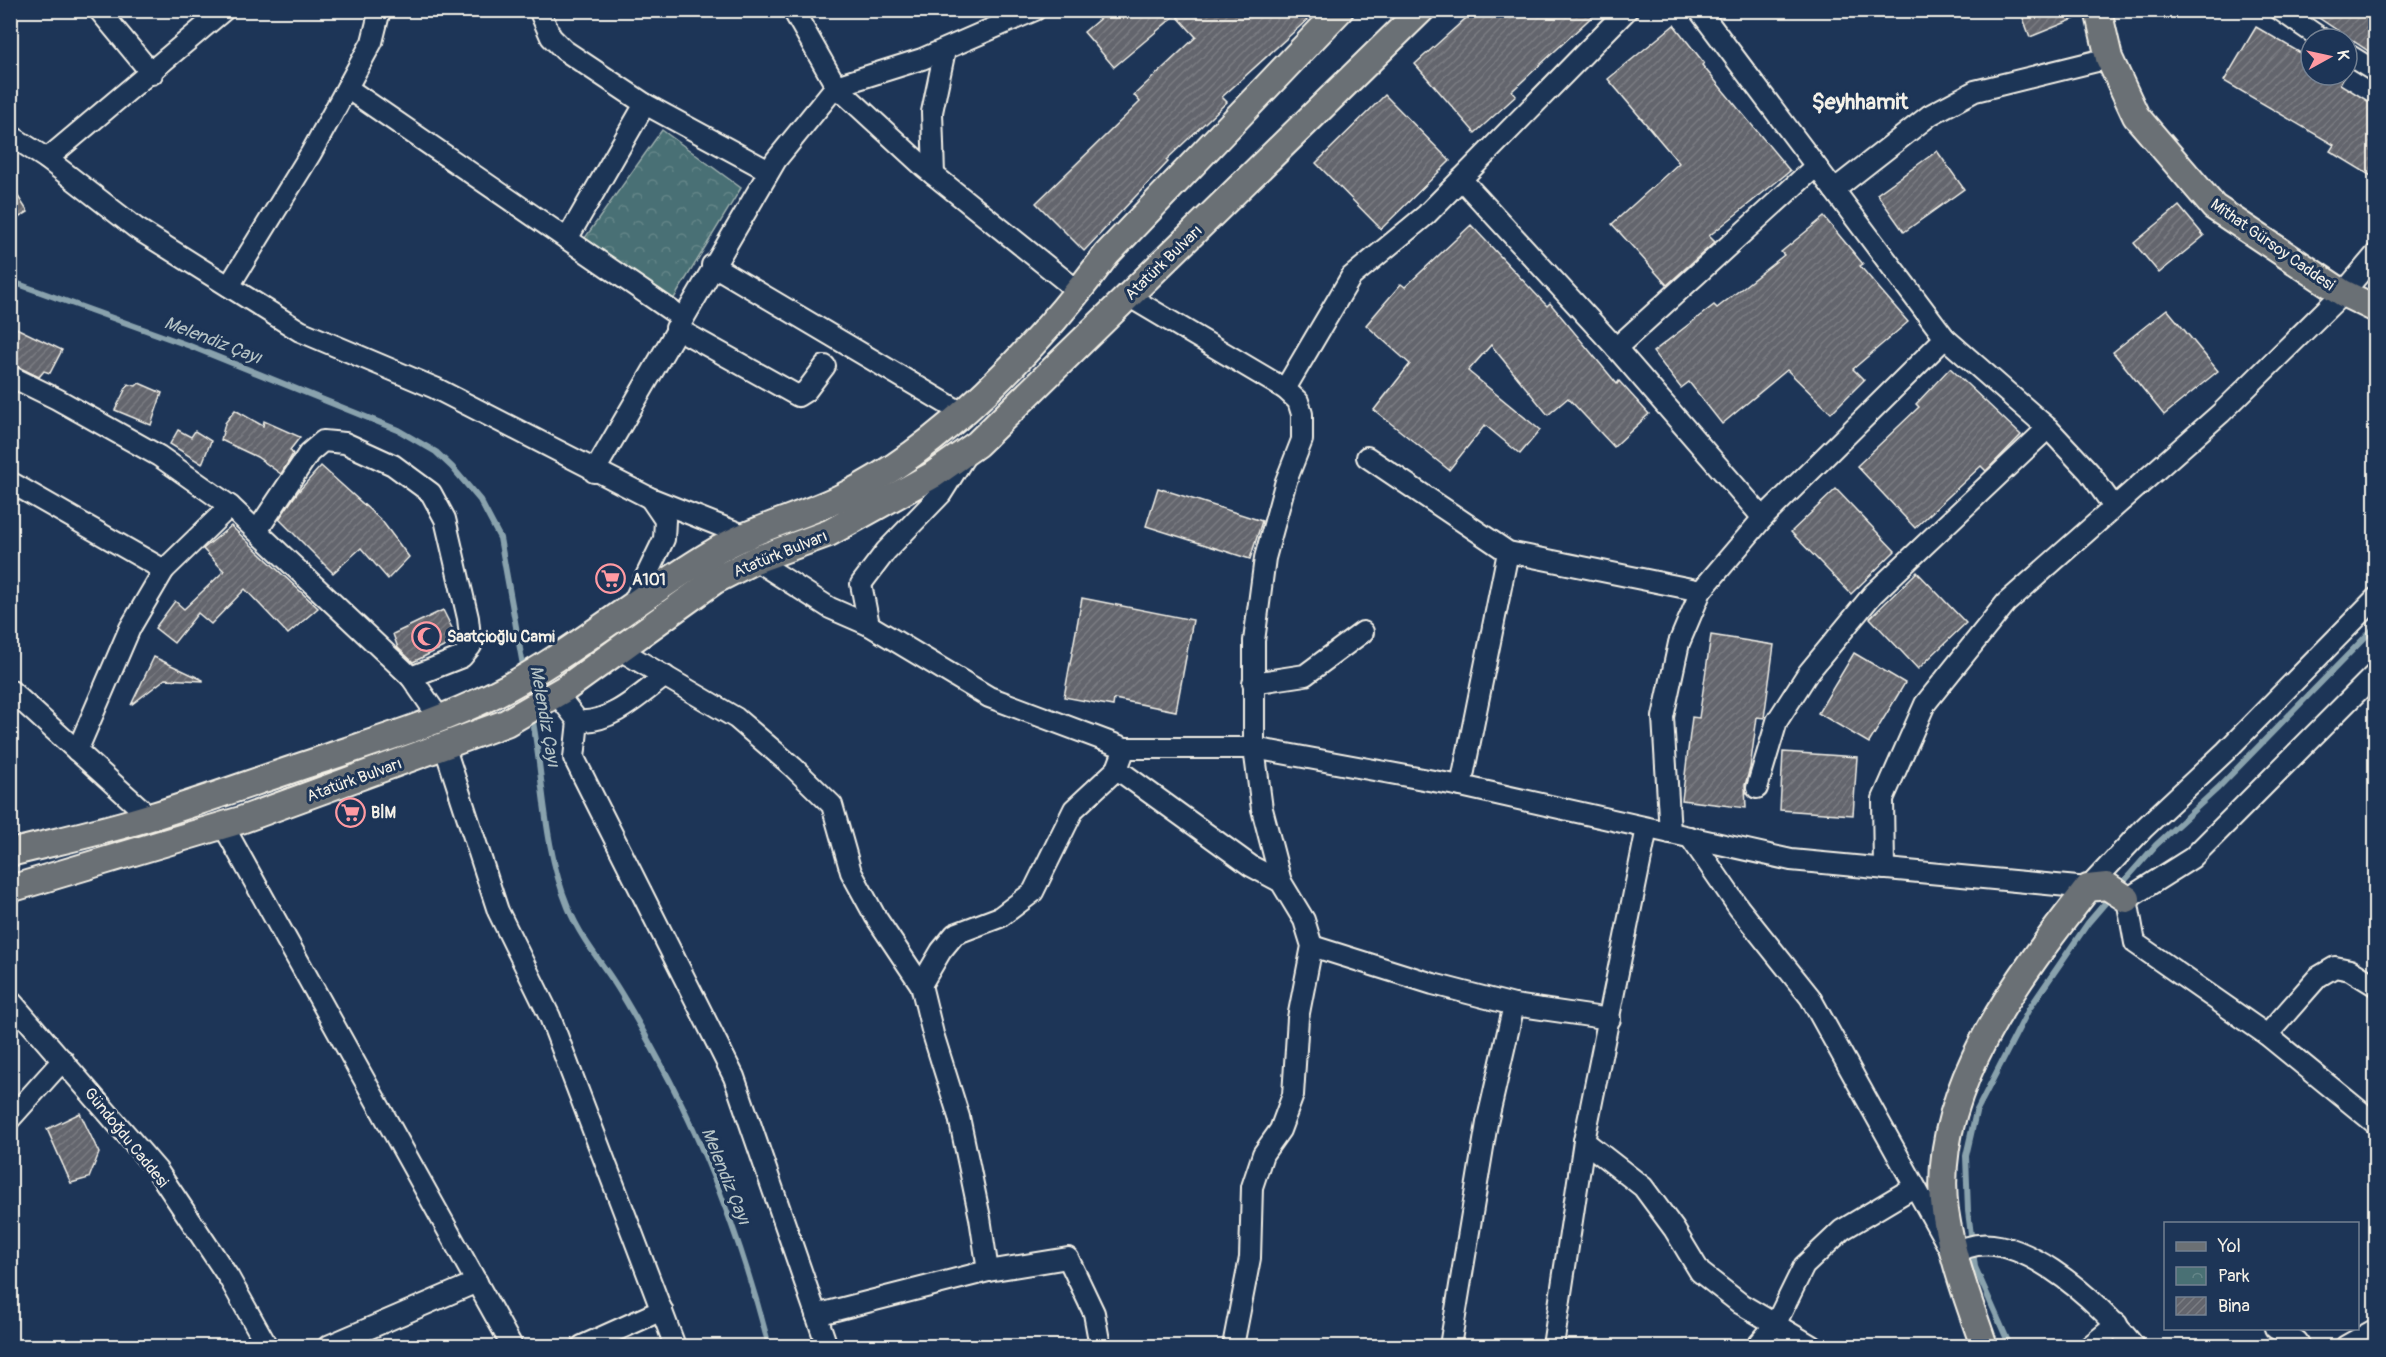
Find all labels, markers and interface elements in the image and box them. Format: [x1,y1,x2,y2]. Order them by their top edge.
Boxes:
north arrow [2299,27,2359,87]
text: K [2332,49,2353,62]
district label: Şeyhhamit [1812,88,1909,116]
street label: Mithat Gürsoy Caddesi [2207,194,2338,295]
street label: Atatürk Bulvarı [1121,221,1207,305]
water label: Melendiz Çayı [161,311,266,370]
street label: Atatürk Bulvarı [730,526,830,582]
supermarket icon: A101 [595,563,627,595]
place label: A101 [632,570,666,590]
mosque icon: Saatçioğlu Cami [410,620,442,652]
place label: Saatçioğlu Cami [447,627,555,647]
water label: Melendiz Çayı [524,664,565,770]
street label: Atatürk Bulvarı [304,753,405,806]
supermarket icon: BİM [334,796,366,828]
place label: BİM [371,803,397,823]
street label: Gündoğdu Caddesi [80,1084,173,1192]
water label: Melendiz Çayı [696,1124,756,1229]
legend [2164,1222,2359,1330]
text: Yol [2217,1235,2241,1258]
text: Park [2218,1265,2250,1288]
text: Bina [2218,1295,2250,1318]

